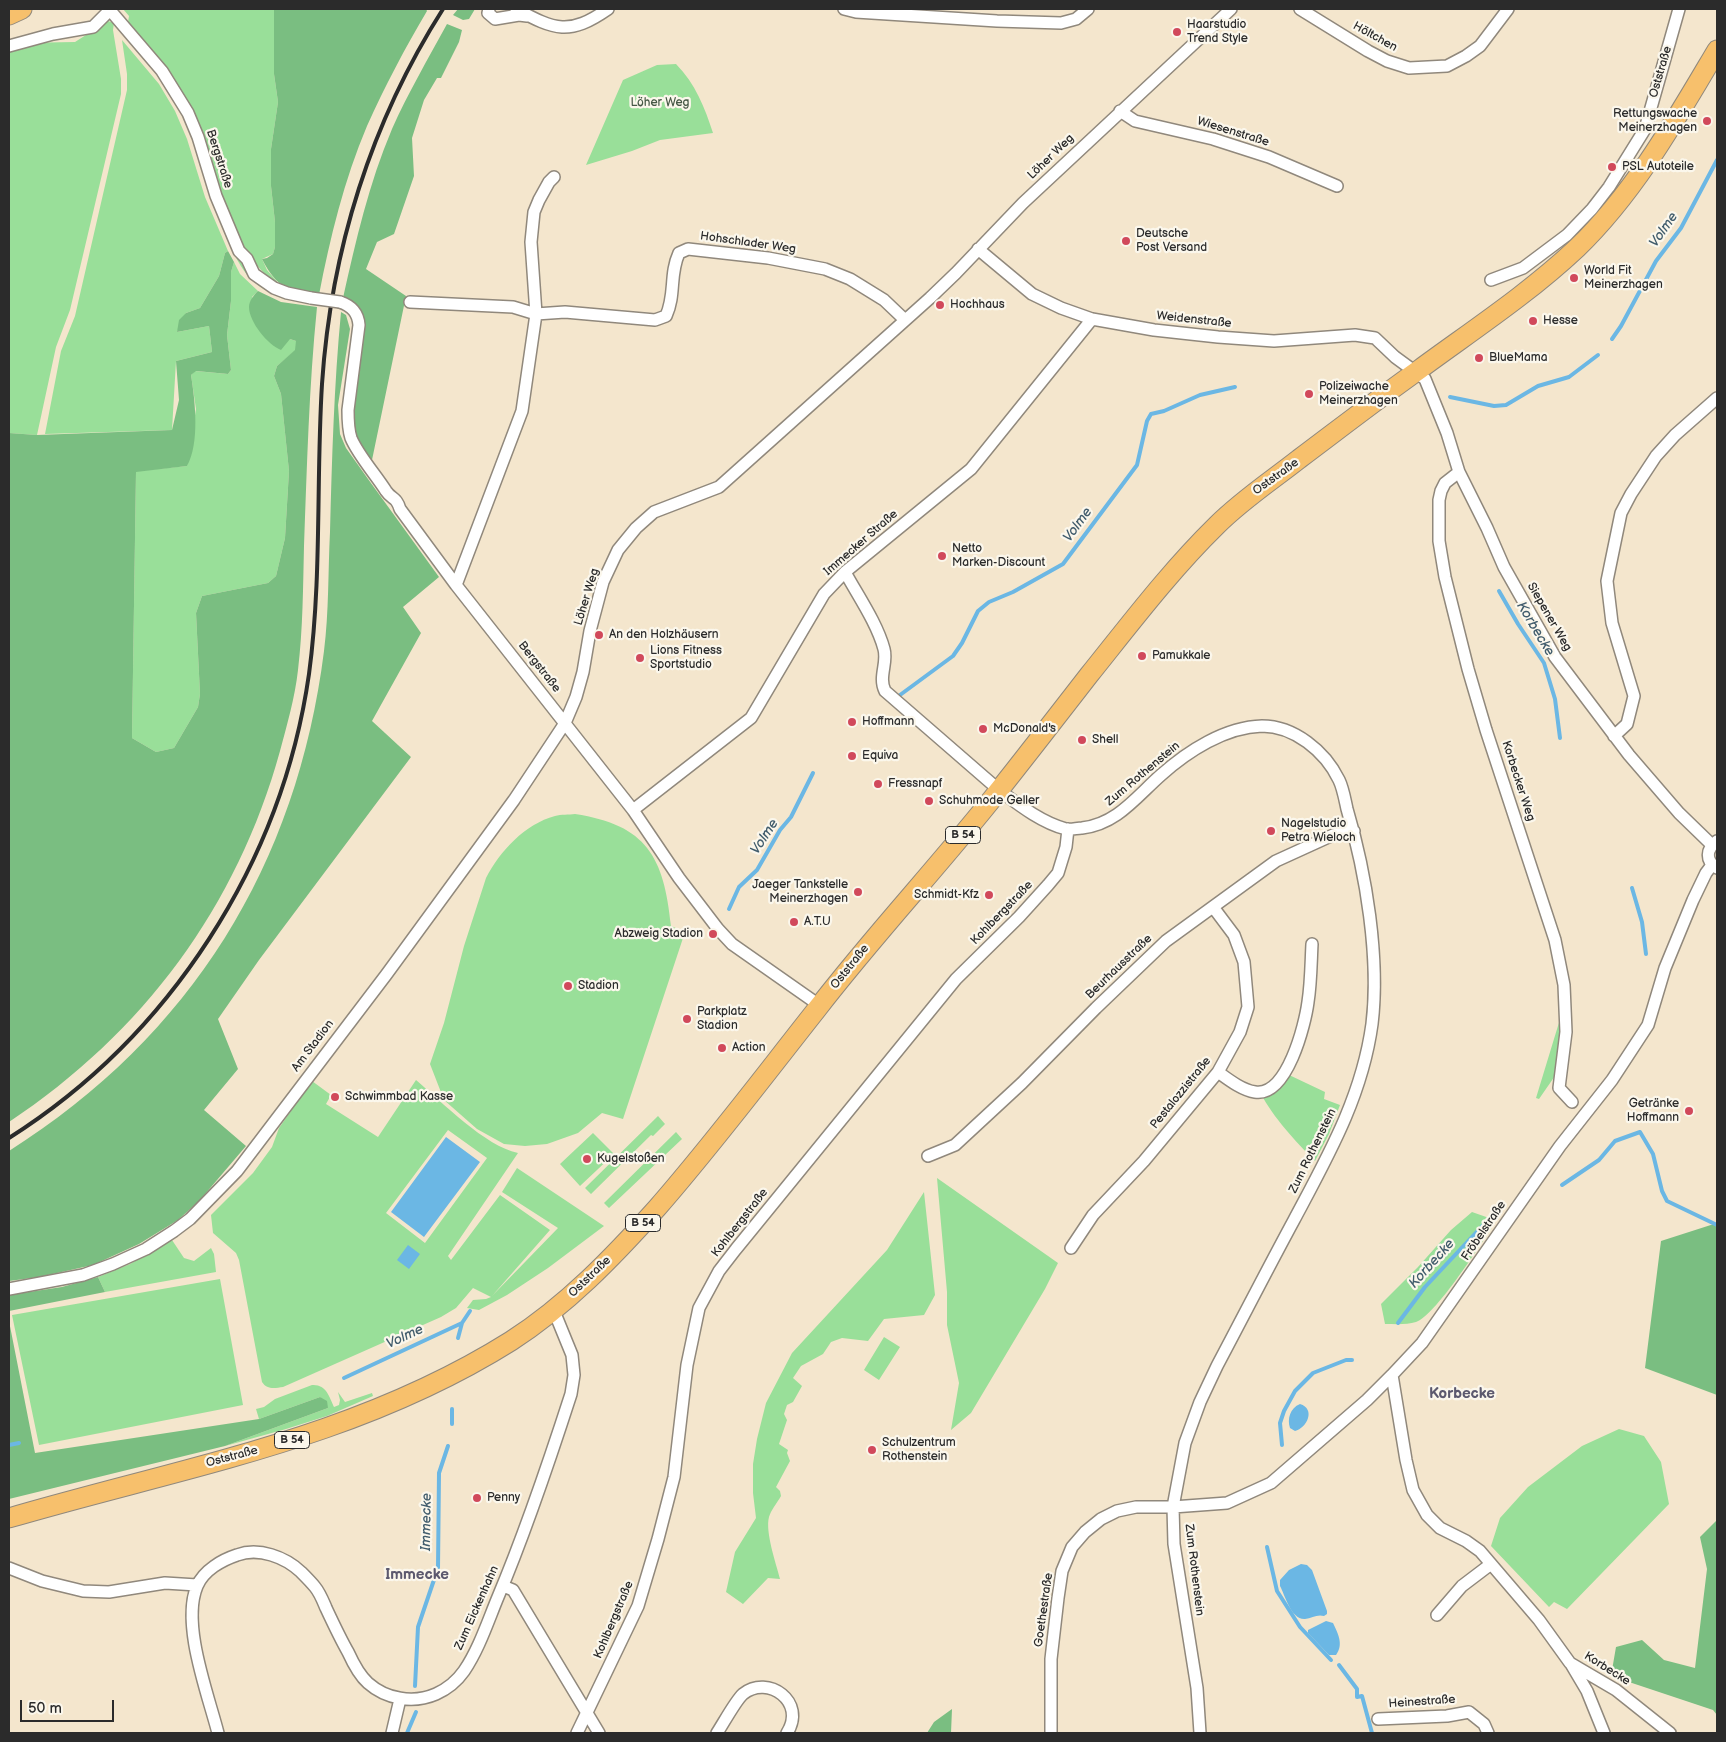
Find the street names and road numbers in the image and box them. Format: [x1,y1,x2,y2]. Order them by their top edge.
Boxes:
street label: Höltchen [1350,19,1400,55]
street label: Oststraße [1647,45,1675,99]
street label: Wiesenstraße [1195,114,1271,150]
street label: Bergstraße [203,128,235,190]
street label: Löher Weg [1025,131,1077,183]
street label: Hohschlader Weg [699,229,797,257]
street label: Weidenstraße [1156,309,1232,331]
street label: Oststraße [1250,456,1302,498]
street label: Immecker Straße [821,507,901,579]
street label: Löher Weg [572,567,602,627]
street label: Siepener Weg [1524,580,1574,654]
street label: Bergstraße [515,639,563,695]
street label: Zum Rothenstein [1103,739,1183,809]
street label: Korbecker Weg [1498,739,1538,823]
road number: B 54 [946,826,980,844]
street label: Kohlbergstraße [968,878,1036,948]
street label: Beurhausstraße [1083,932,1155,1002]
street label: Oststraße [828,942,872,992]
street label: Am Stadion [289,1017,337,1075]
street label: Pestalozzistraße [1148,1054,1214,1132]
street label: Zum Rothenstein [1286,1106,1340,1196]
street label: Kohlbergstraße [709,1186,771,1260]
street label: Fröbelstraße [1459,1198,1509,1264]
road number: B 54 [626,1214,660,1232]
street label: Oststraße [566,1253,614,1301]
road number: B 54 [274,1432,310,1448]
street label: Oststraße [205,1443,259,1471]
street label: Zum Rothenstein [1181,1523,1207,1617]
street label: Zum Eickenhahn [452,1564,502,1652]
street label: Goethestraße [1032,1572,1056,1648]
street label: Kohlbergstraße [591,1579,637,1661]
street label: Korbecke [1581,1649,1633,1689]
street label: Heinestraße [1388,1692,1456,1712]

